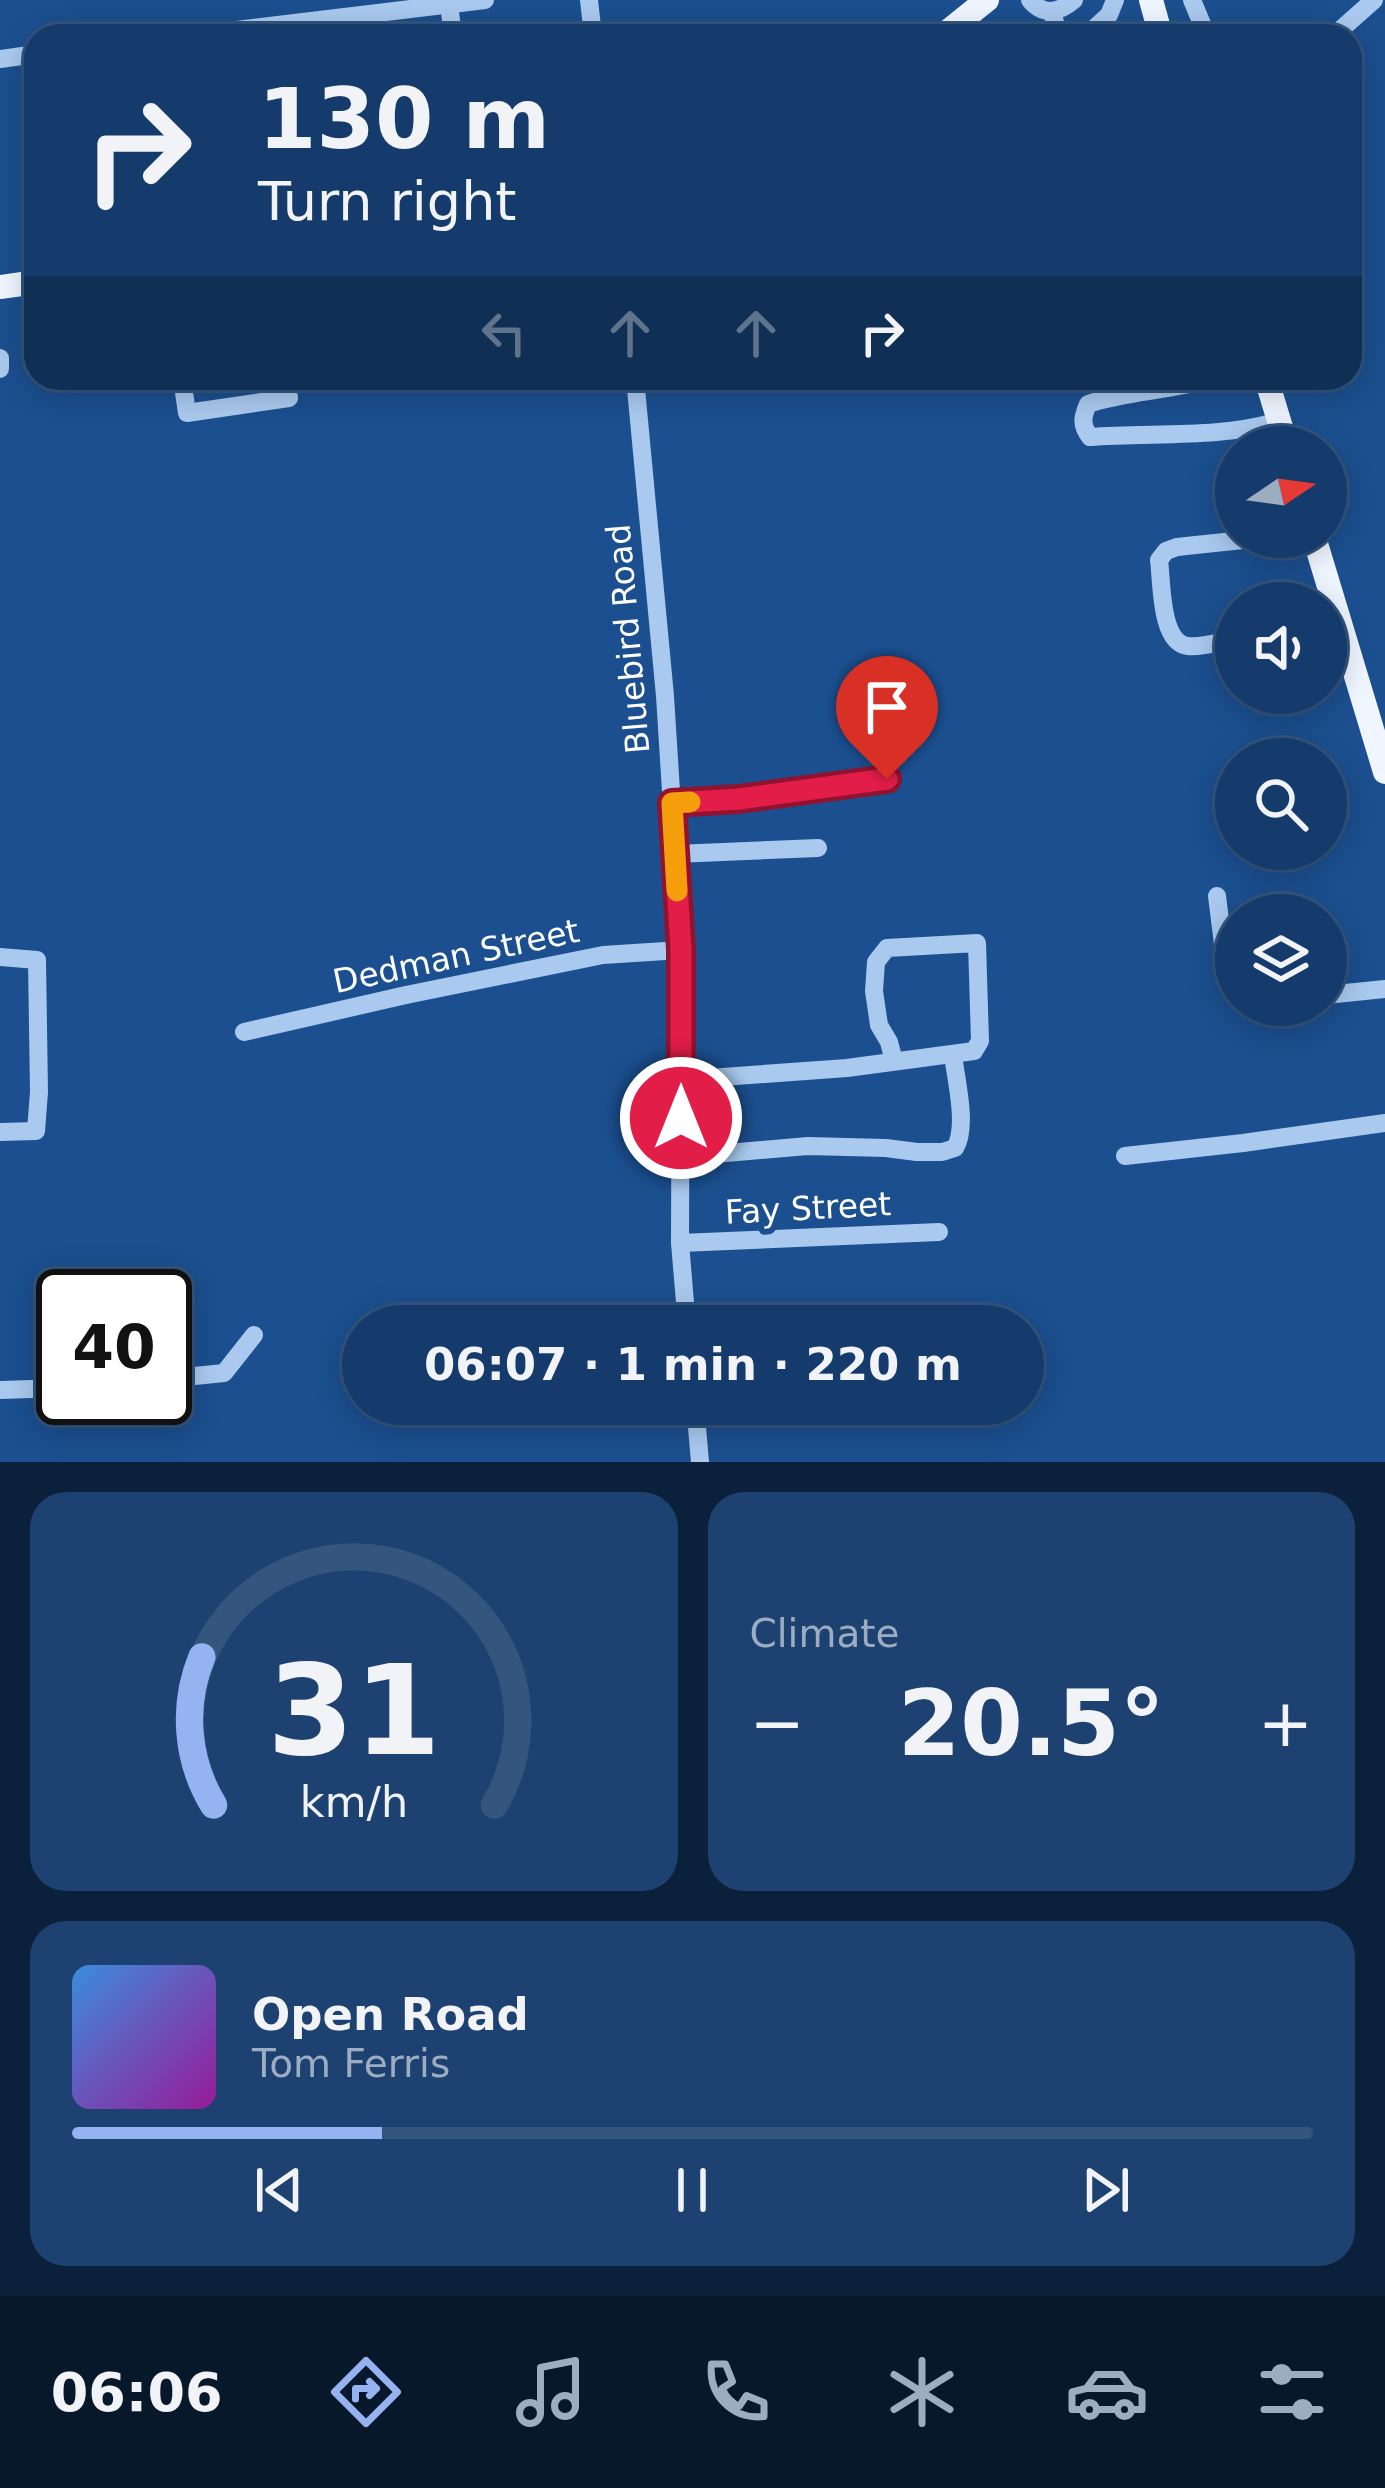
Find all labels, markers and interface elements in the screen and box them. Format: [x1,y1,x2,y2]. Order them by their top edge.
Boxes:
text: 130 m [258,70,550,168]
icon: right [60,72,216,228]
text: Turn right [258,170,517,233]
icon: left [471,300,537,366]
icon: ahead [597,300,663,366]
icon: ahead [723,300,789,366]
icon: right [849,300,915,366]
north arrow [1215,426,1347,558]
map controls [1215,426,1347,1026]
street label: Bluebird Road [599,523,657,755]
button: sound [1215,582,1347,714]
pin [836,656,938,779]
icon: arrive [854,674,920,740]
button: search [1215,738,1347,870]
button: layers [1215,894,1347,1026]
street label: Dedman Street [329,911,583,1001]
position arrow [618,1055,744,1181]
street label: Fay Street [724,1184,892,1232]
speed limit sign: 40 [36,1269,192,1425]
text: 06:07 · 1 min · 220 m [424,1338,962,1391]
text: Climate [750,1611,900,1656]
text: 31 [267,1638,441,1783]
text: 20.5° [898,1671,1165,1776]
text: − [750,1685,805,1762]
text: + [1258,1685,1313,1762]
text: km/h [300,1776,408,1826]
text: Open Road [252,1988,529,2041]
text: Tom Ferris [252,2041,450,2086]
icon: previous [246,2157,312,2223]
icon: pause [659,2157,725,2223]
icon: next [1073,2157,1139,2223]
icon: directions [324,2350,408,2434]
icon: music [509,2350,593,2434]
icon: phone [694,2350,778,2434]
icon: climate [880,2350,964,2434]
icon: car [1065,2350,1149,2434]
icon: filters [1250,2350,1334,2434]
text: 06:06 [51,2361,223,2424]

